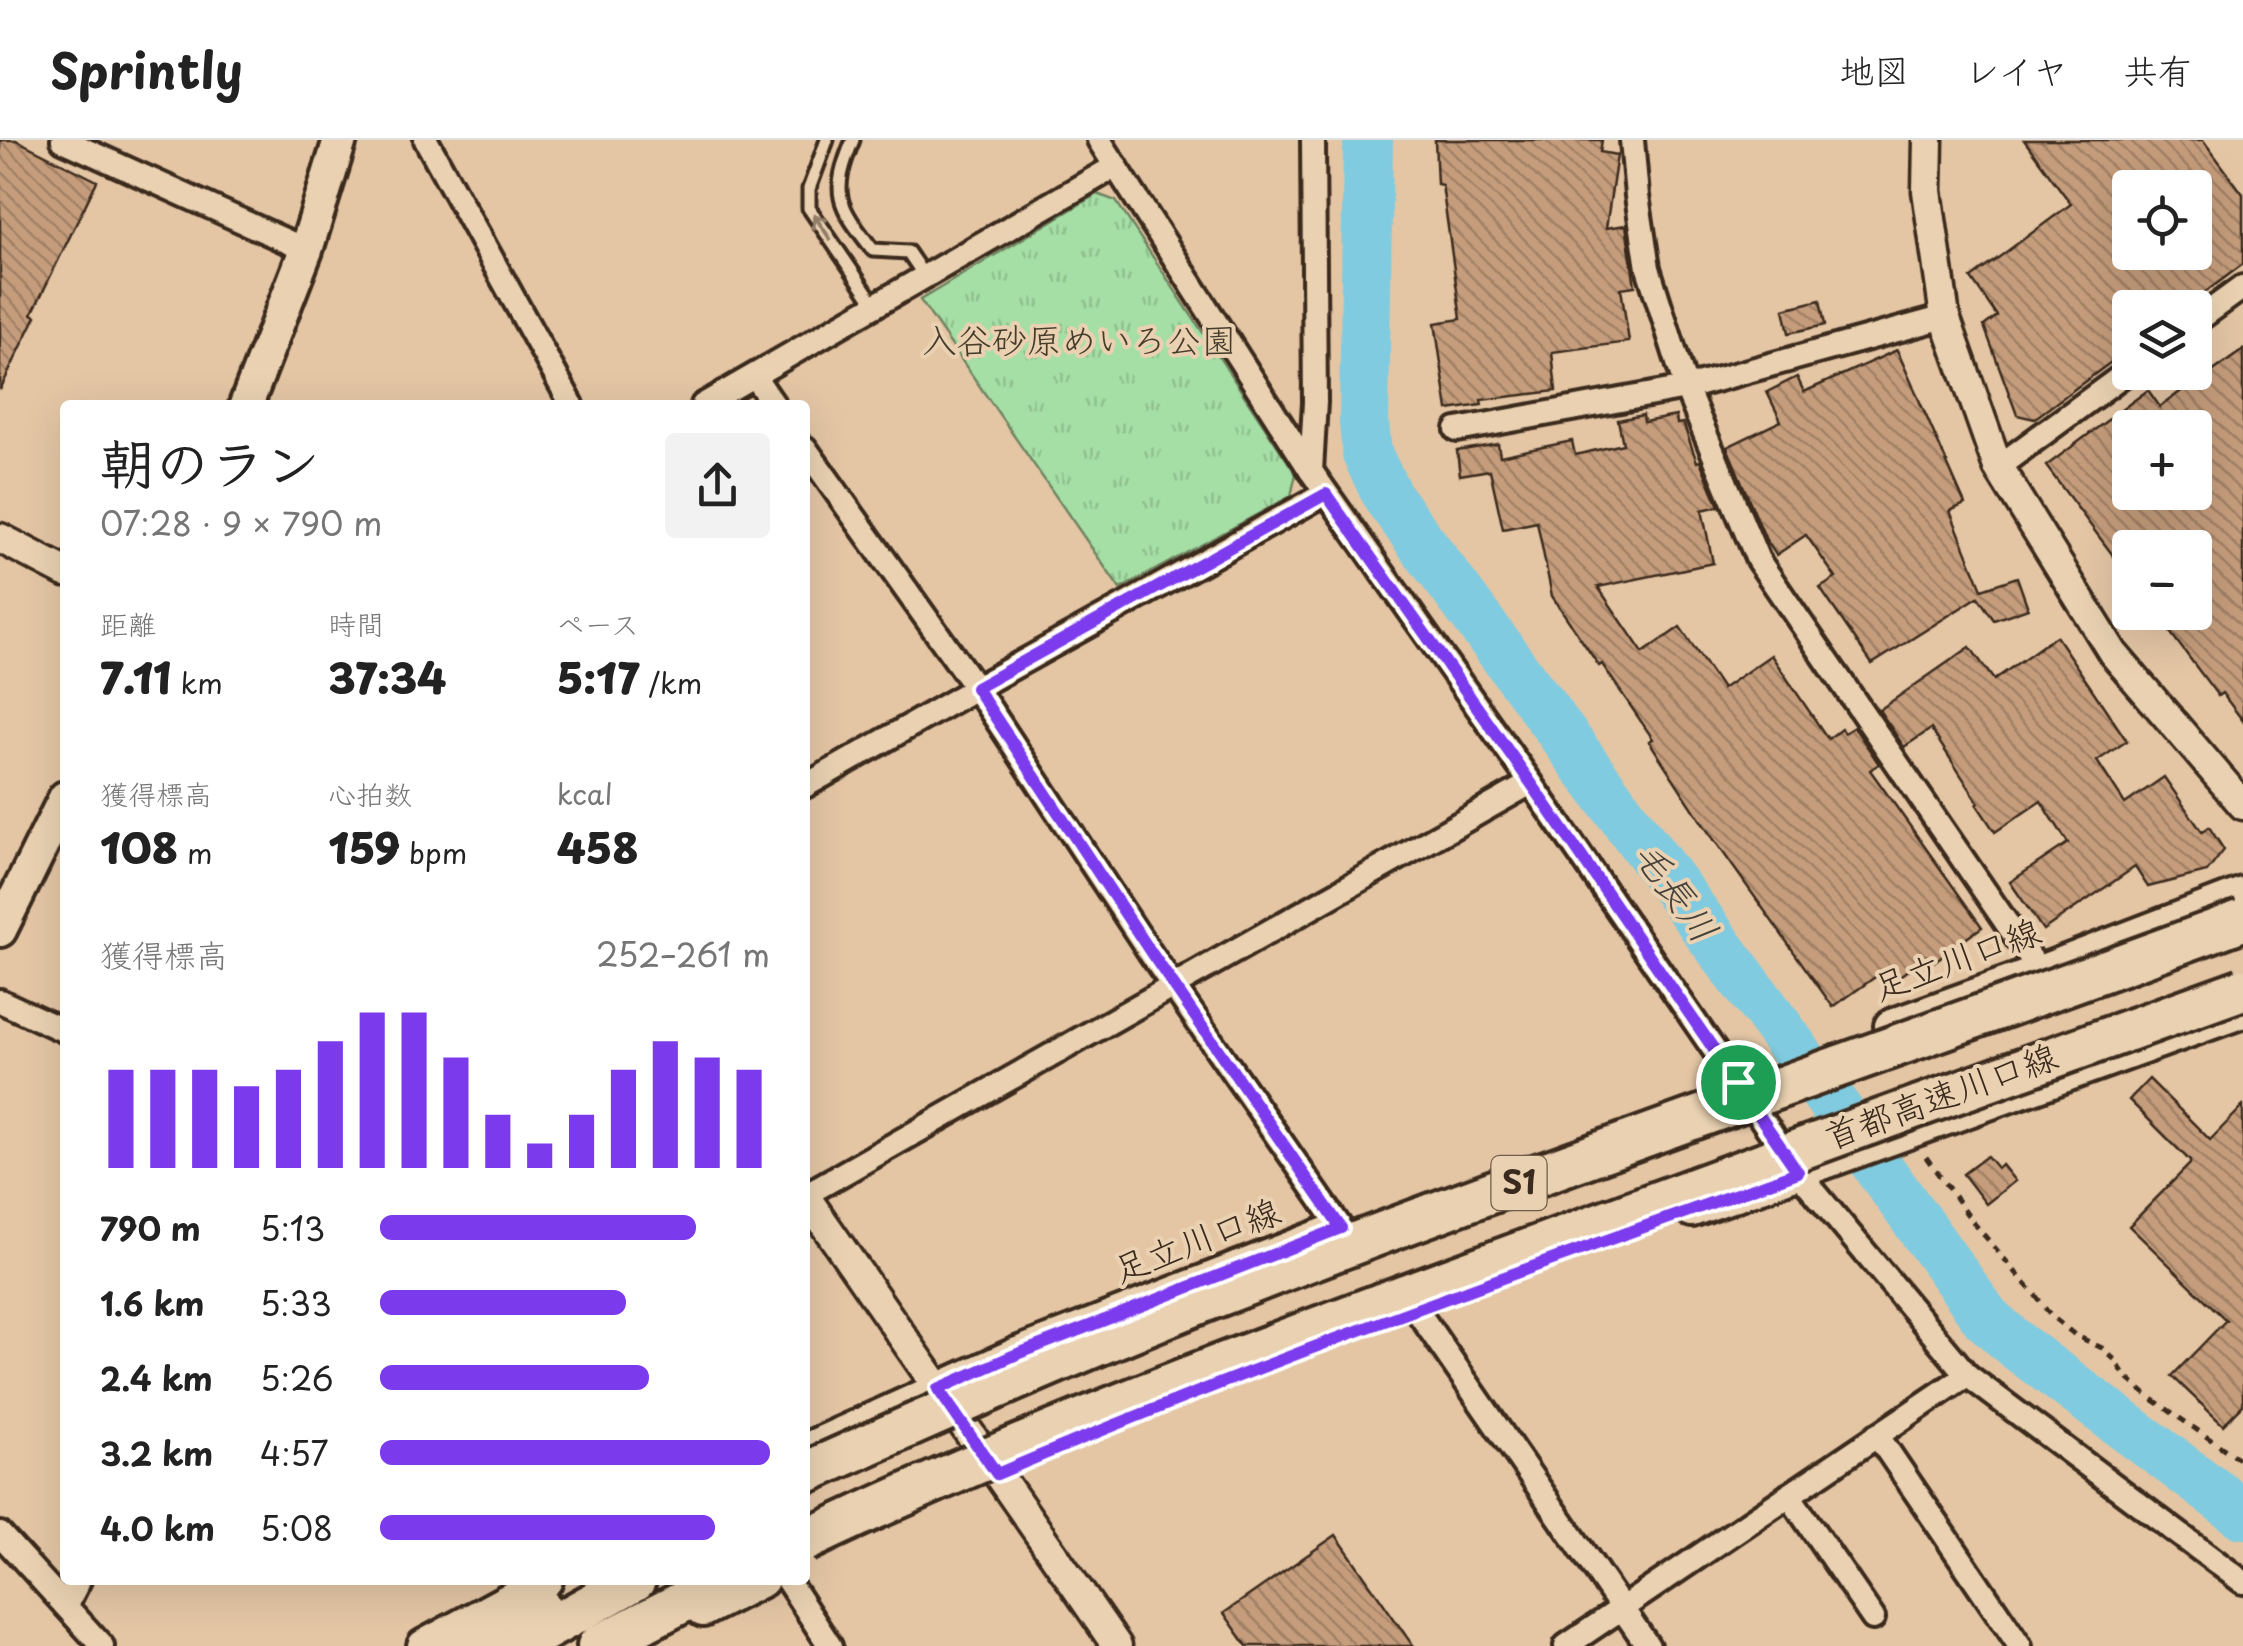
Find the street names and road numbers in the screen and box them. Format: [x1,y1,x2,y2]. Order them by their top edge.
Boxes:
street label: 足立川口線 [1865,903,2047,1012]
street label: 首都高速川口線 [1816,1028,2064,1161]
road number: S1 [1492,1156,1546,1210]
street label: 足立川口線 [1105,1183,1287,1295]

